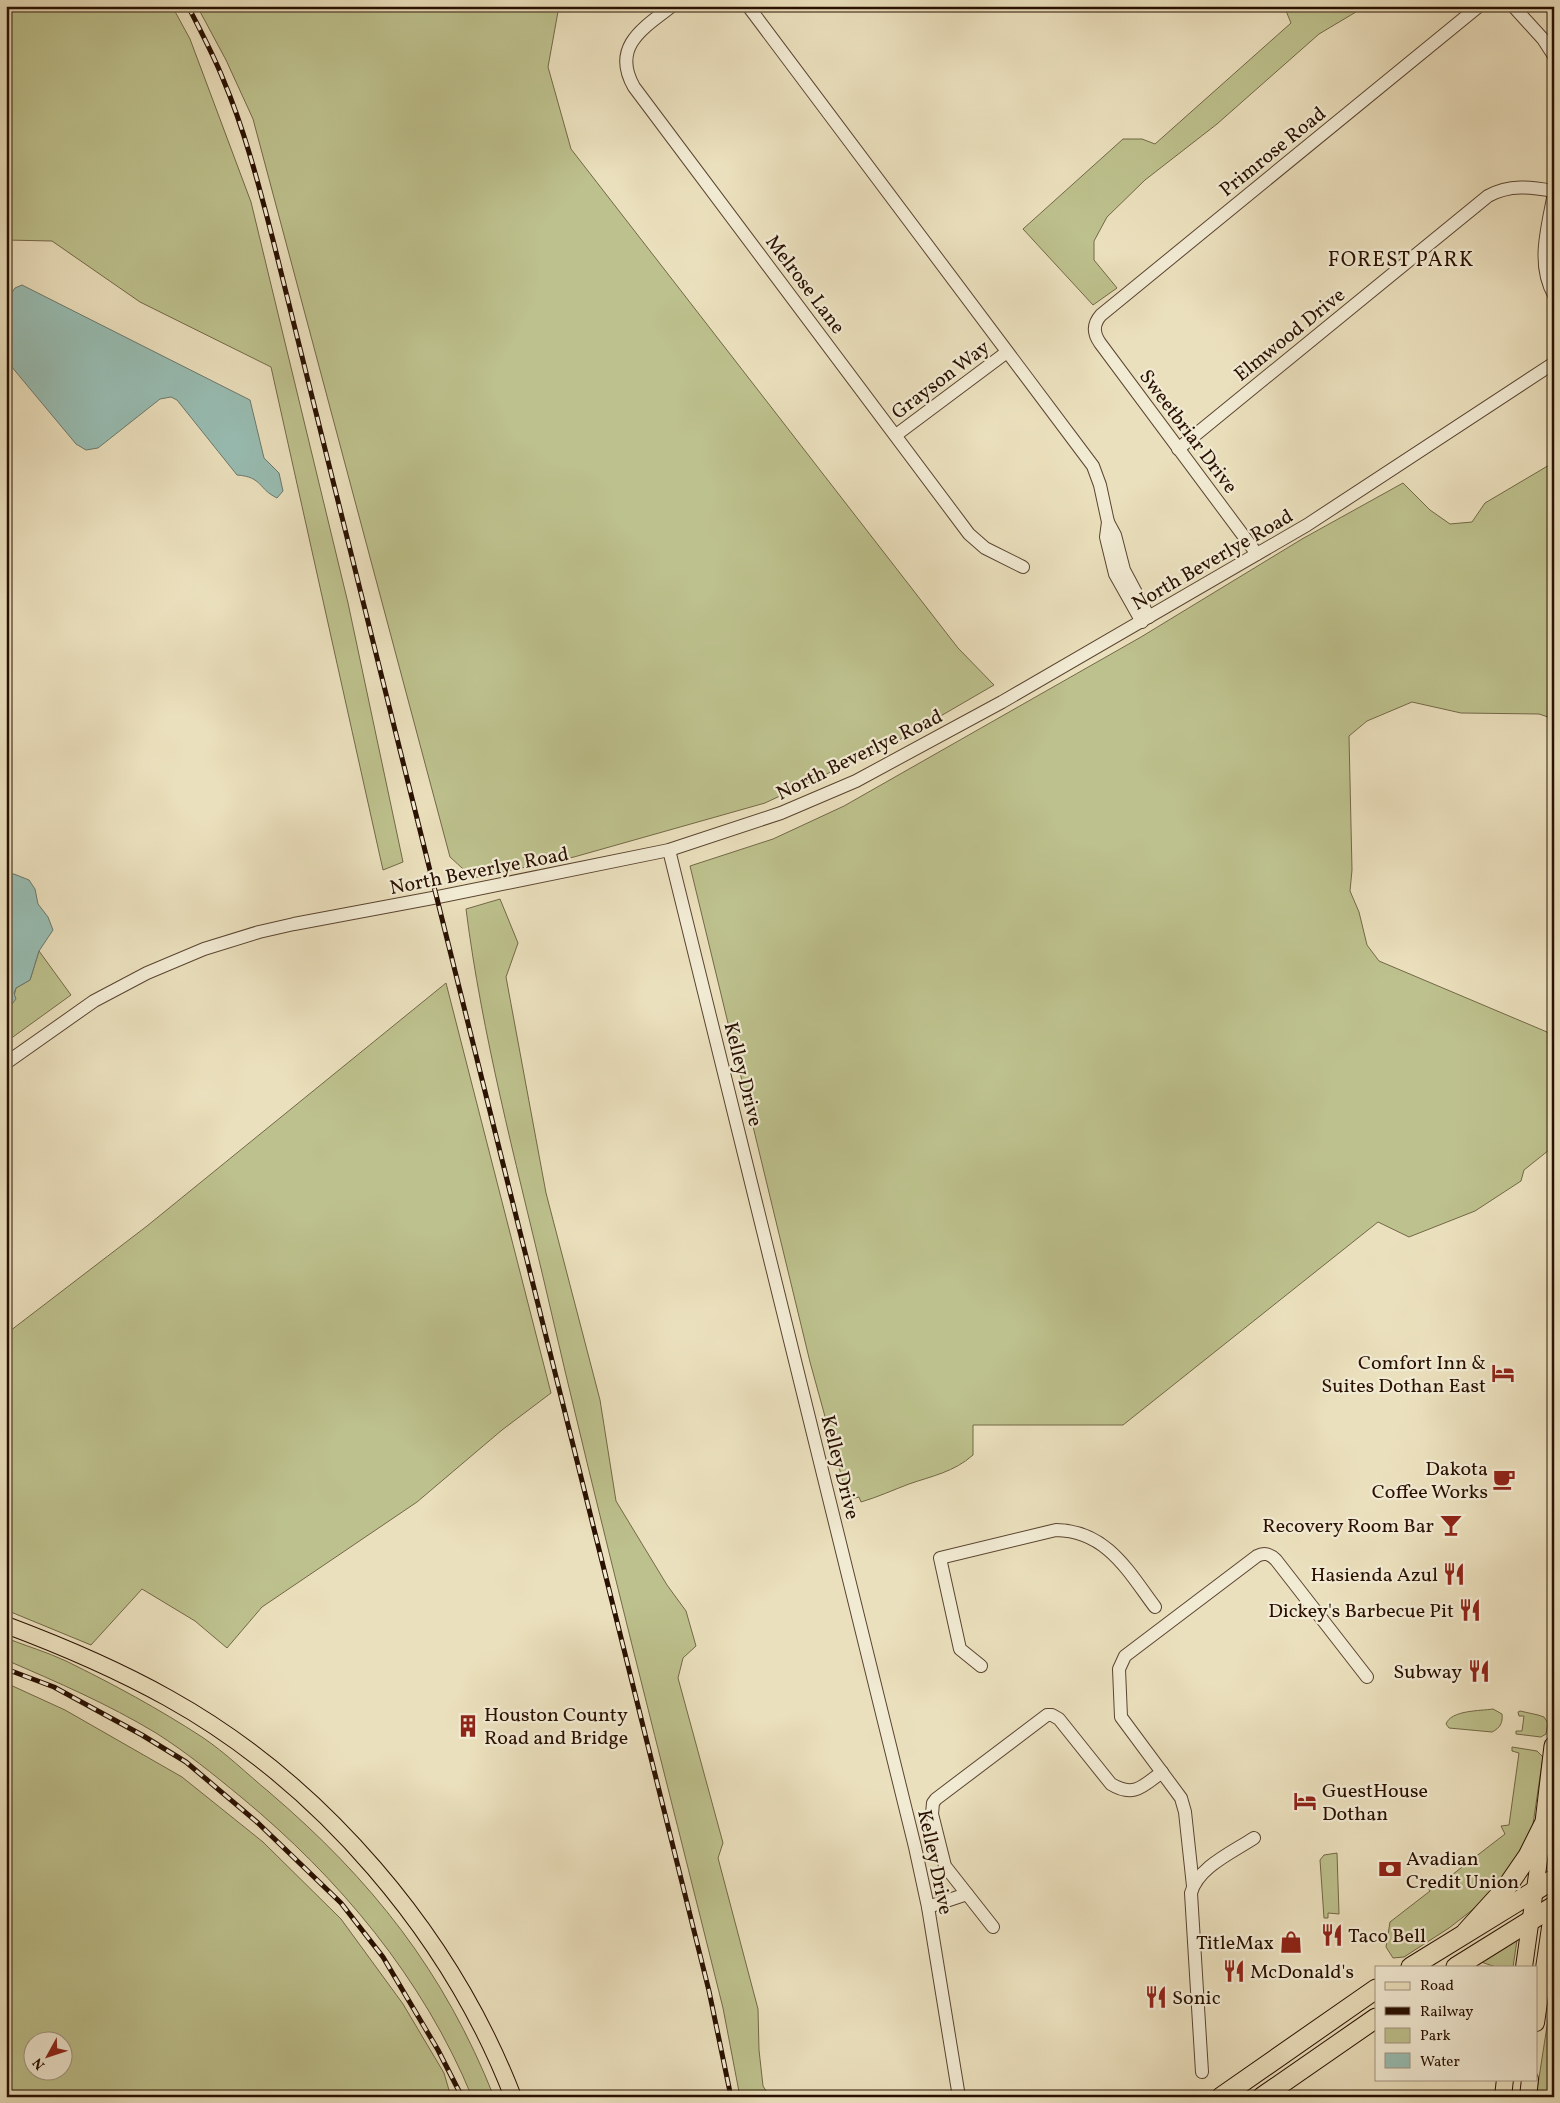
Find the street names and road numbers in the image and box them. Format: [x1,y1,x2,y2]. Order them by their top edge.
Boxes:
street label: Primrose Road [1214,101,1333,204]
street label: Melrose Lane [758,230,851,340]
street label: Elmwood Drive [1229,282,1352,389]
street label: Grayson Way [886,334,996,427]
street label: Sweetbriar Drive [1131,364,1243,500]
street label: North Beverlye Road [1127,503,1299,618]
street label: North Beverlye Road [772,703,948,808]
street label: North Beverlye Road [387,841,571,903]
street label: Kelley Drive [716,1019,769,1130]
street label: Kelley Drive [813,1412,866,1523]
street label: Kelley Drive [909,1807,959,1917]

